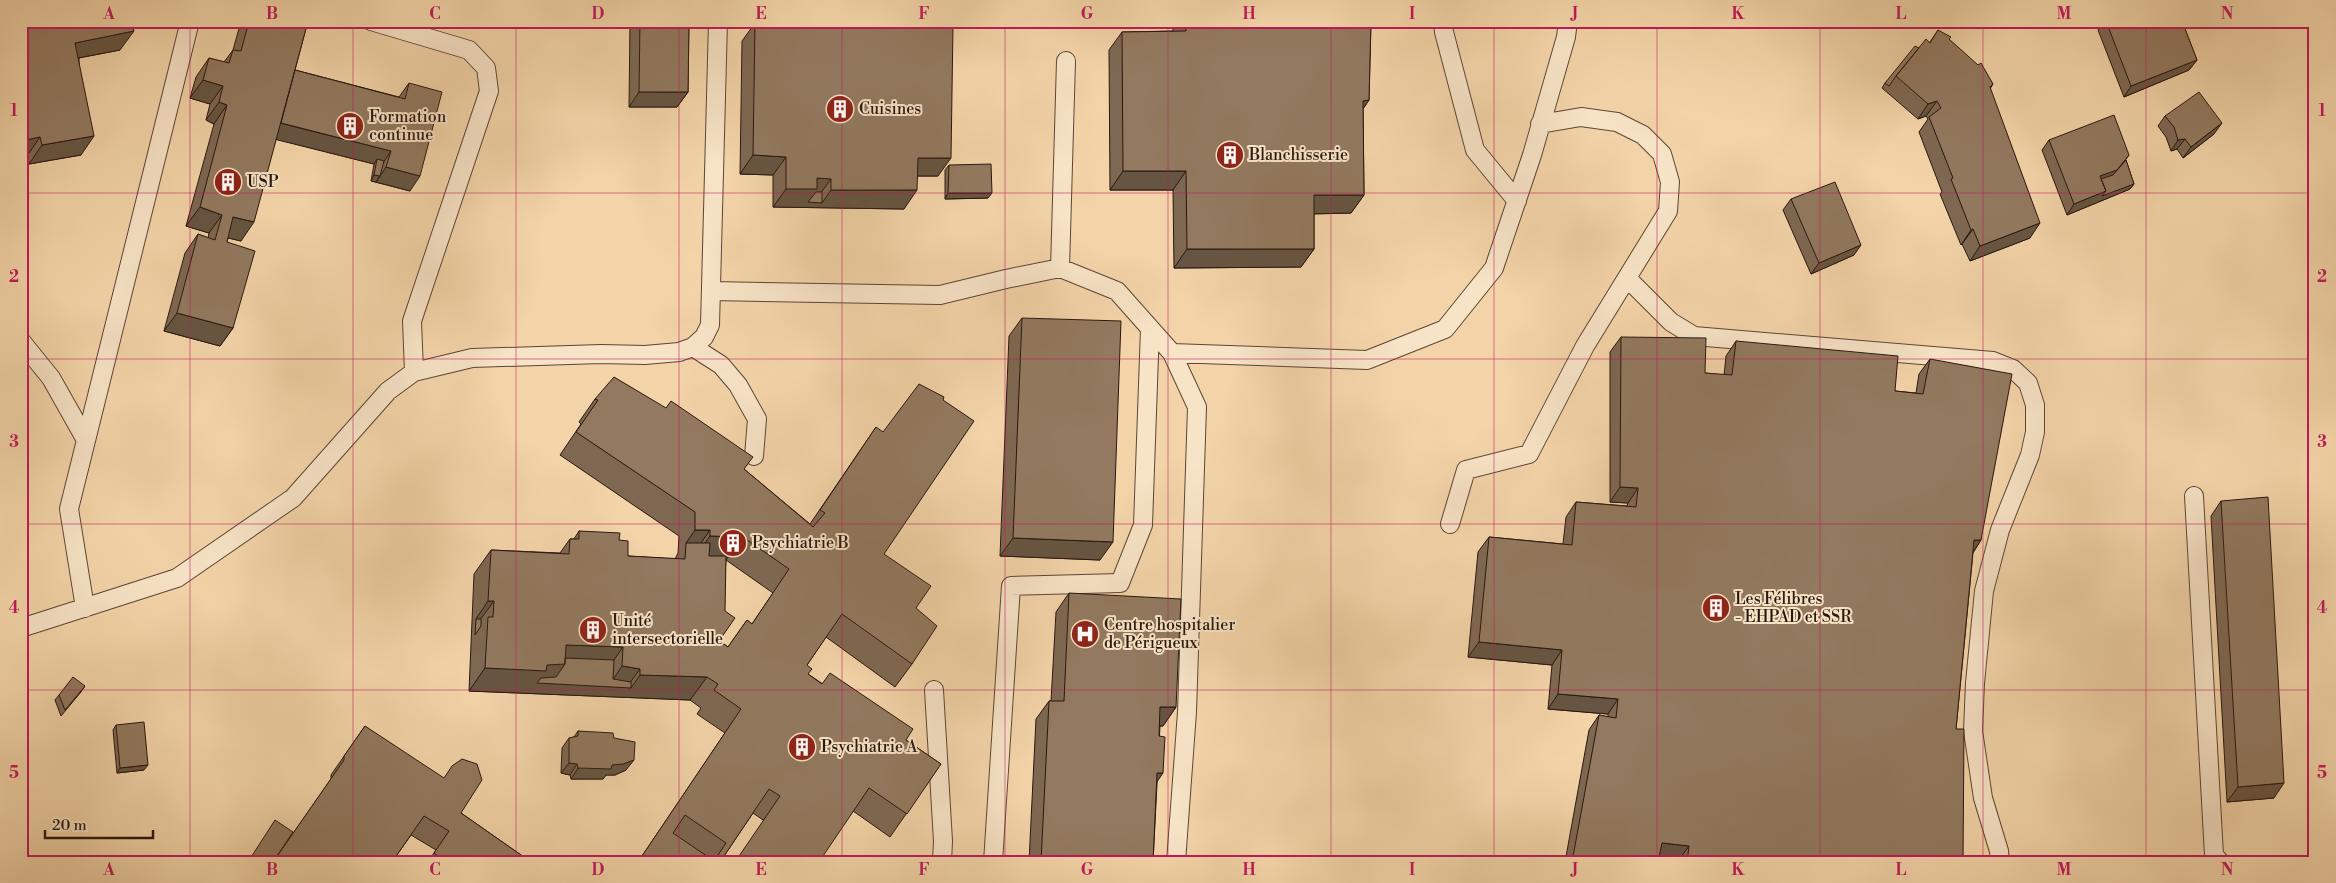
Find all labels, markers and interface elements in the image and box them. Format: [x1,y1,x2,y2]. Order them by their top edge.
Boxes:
text: A [102,4,115,24]
text: B [266,4,278,24]
text: C [429,4,441,24]
text: D [592,4,605,24]
text: E [755,4,767,24]
text: F [918,4,930,24]
text: G [1081,4,1094,24]
text: H [1242,4,1256,24]
text: I [1409,4,1415,24]
text: J [1570,4,1578,24]
text: K [1732,4,1746,24]
text: L [1896,4,1907,24]
text: M [2057,4,2072,24]
text: N [2221,4,2234,24]
building icon: Cuisines [825,94,855,124]
place label: Cuisines [859,99,921,119]
text: 1 [10,101,18,121]
text: 1 [2318,101,2326,121]
place label: Formation continue [369,107,447,145]
building icon: Formation continue [335,111,365,141]
building icon: Blanchisserie [1215,140,1245,170]
place label: Blanchisserie [1248,145,1348,165]
building icon: USP [213,167,243,197]
place label: USP [247,172,279,192]
text: 2 [9,267,19,287]
text: 2 [2317,267,2327,287]
text: 3 [9,432,19,452]
text: 3 [2317,432,2327,452]
building icon: Psychiatrie B [718,528,748,558]
place label: Psychiatrie B [752,533,849,553]
place label: Les Félibres - EHPAD et SSR [1735,589,1852,627]
building icon: Les Félibres - EHPAD et SSR [1701,593,1731,623]
text: 4 [9,598,20,618]
text: 4 [2317,598,2328,618]
place label: Unité intersectorielle [612,611,723,649]
building icon: Unité intersectorielle [578,615,608,645]
place label: Centre hospitalier de Périgueux [1104,615,1235,653]
hospital icon: Centre hospitalier de Périgueux [1070,619,1100,649]
building icon: Psychiatrie A [787,732,817,762]
place label: Psychiatrie A [821,737,918,757]
text: 5 [9,763,19,783]
text: 5 [2317,763,2327,783]
scale bar [45,808,152,840]
text: 20 m [52,816,87,835]
text: A [102,860,115,880]
text: B [266,860,278,880]
text: C [429,860,441,880]
text: D [592,860,605,880]
text: E [755,860,767,880]
text: F [918,860,930,880]
text: G [1081,860,1094,880]
text: H [1242,860,1256,880]
text: I [1409,860,1415,880]
text: J [1570,860,1578,880]
text: K [1732,860,1746,880]
text: L [1896,860,1907,880]
text: M [2057,860,2072,880]
text: N [2221,860,2234,880]

